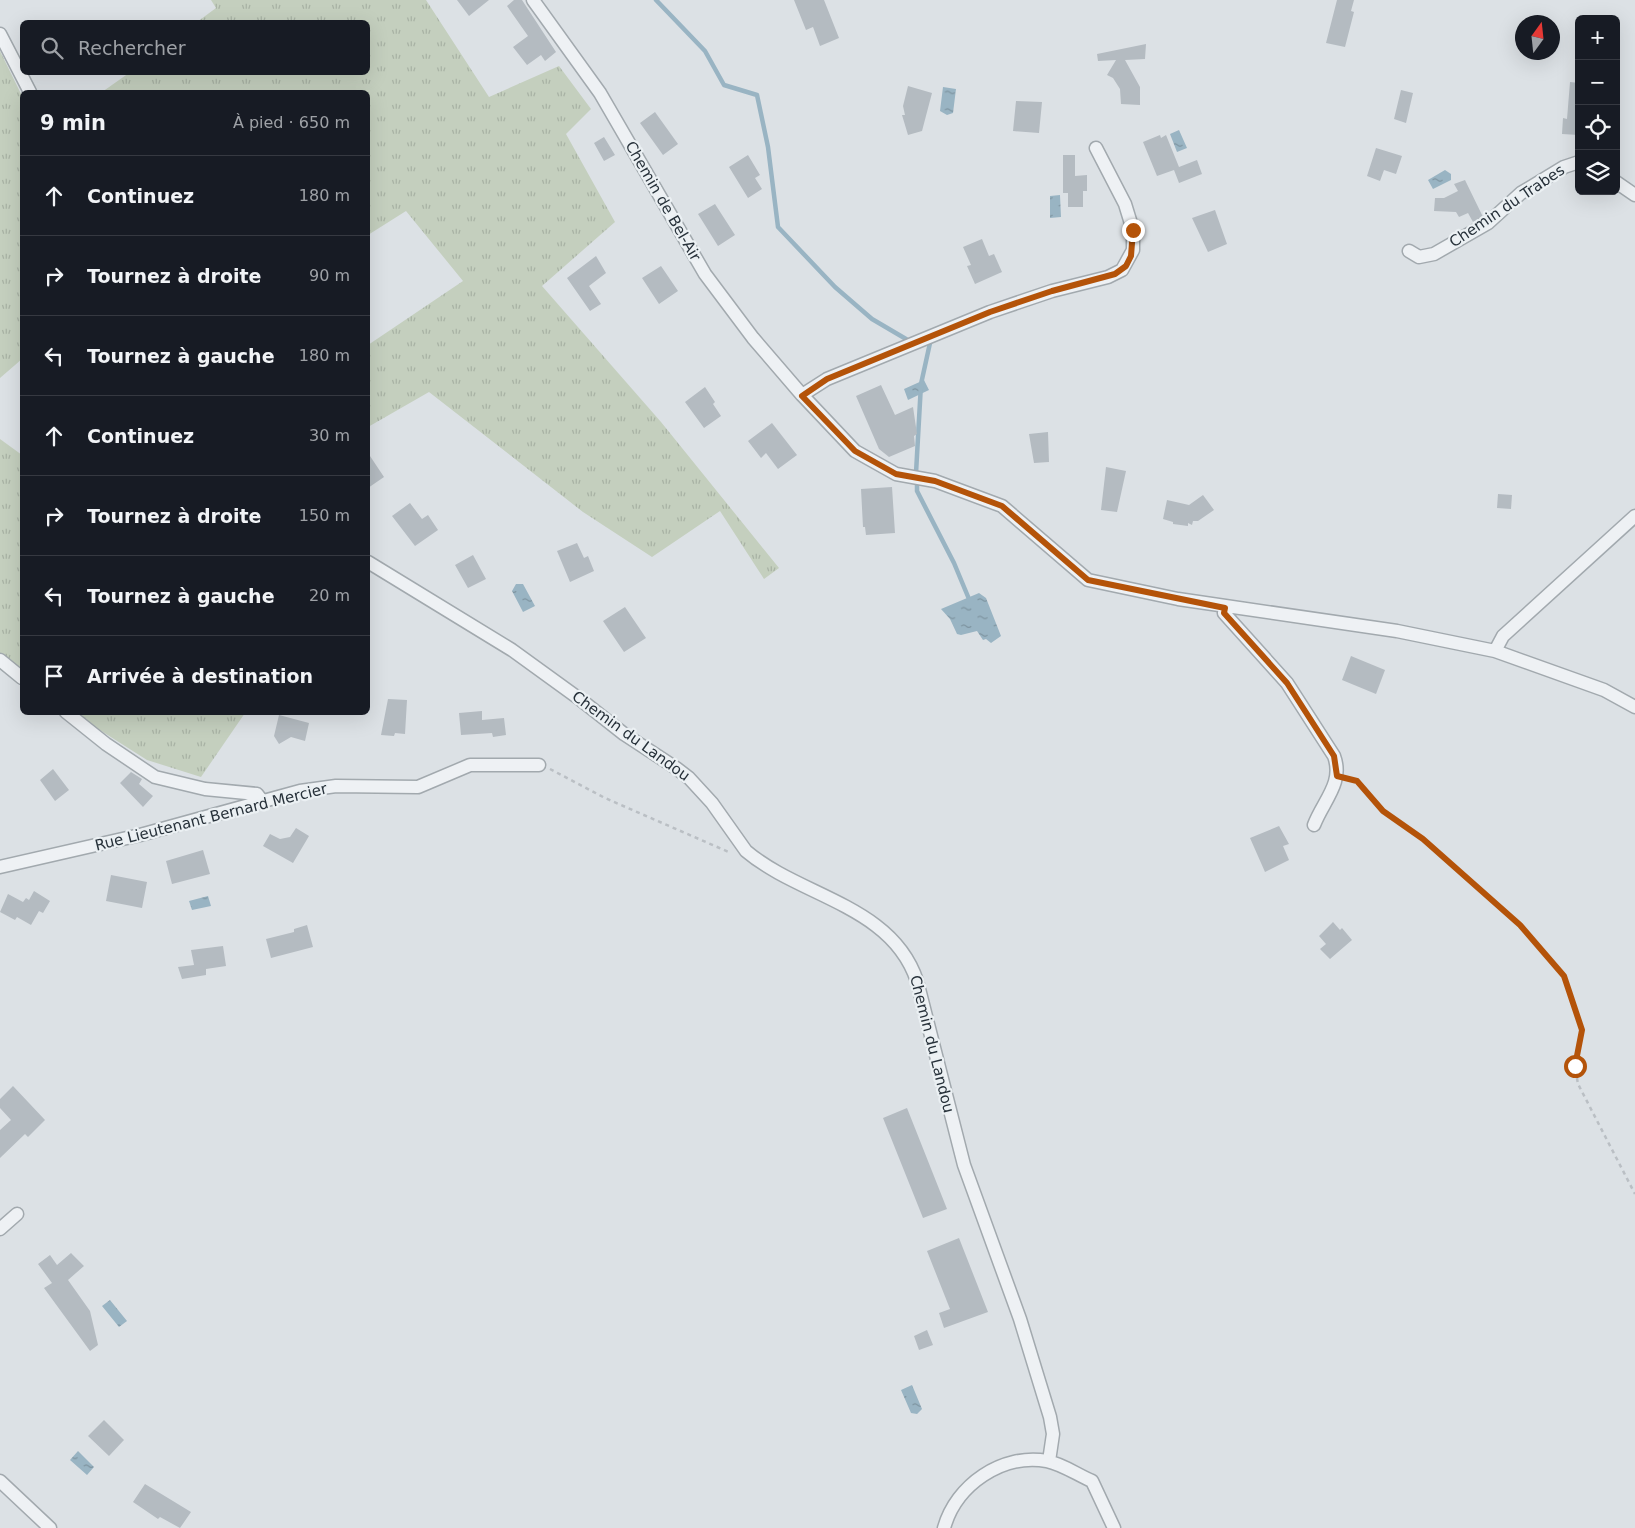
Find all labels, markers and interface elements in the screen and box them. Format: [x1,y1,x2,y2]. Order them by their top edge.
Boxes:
north arrow [1515,15,1560,60]
map controls [1575,15,1620,195]
button: + [1575,15,1620,60]
search box [20,20,370,75]
icon: search [38,34,66,62]
text: Rechercher [78,37,186,59]
button: − [1575,60,1620,105]
button: locate [1575,105,1620,150]
text: 9 min [40,111,106,135]
text: À pied · 650 m [233,113,350,132]
street label: Chemin de Bel-Air [621,138,705,265]
button: layers [1575,150,1620,195]
street label: Chemin du Trabes [1446,161,1568,251]
icon: ahead [40,182,68,210]
text: Continuez [87,185,194,207]
text: 180 m [299,186,350,205]
route end [1122,219,1145,242]
icon: right [40,262,68,290]
text: Tournez à droite [87,265,261,287]
text: 90 m [309,266,350,285]
icon: left [40,342,68,370]
text: Tournez à gauche [87,345,275,367]
text: 180 m [299,346,350,365]
icon: ahead [40,422,68,450]
text: Continuez [87,425,194,447]
text: 30 m [309,426,350,445]
icon: right [40,502,68,530]
text: Tournez à droite [87,505,261,527]
text: 150 m [299,506,350,525]
icon: left [40,582,68,610]
text: Tournez à gauche [87,585,275,607]
text: 20 m [309,586,350,605]
icon: arrive [40,662,68,690]
text: Arrivée à destination [87,665,313,687]
street label: Chemin du Landou [569,687,693,785]
street label: Rue Lieutenant Bernard Mercier [93,779,330,855]
street label: Chemin du Landou [906,973,958,1115]
route start [1564,1055,1587,1078]

